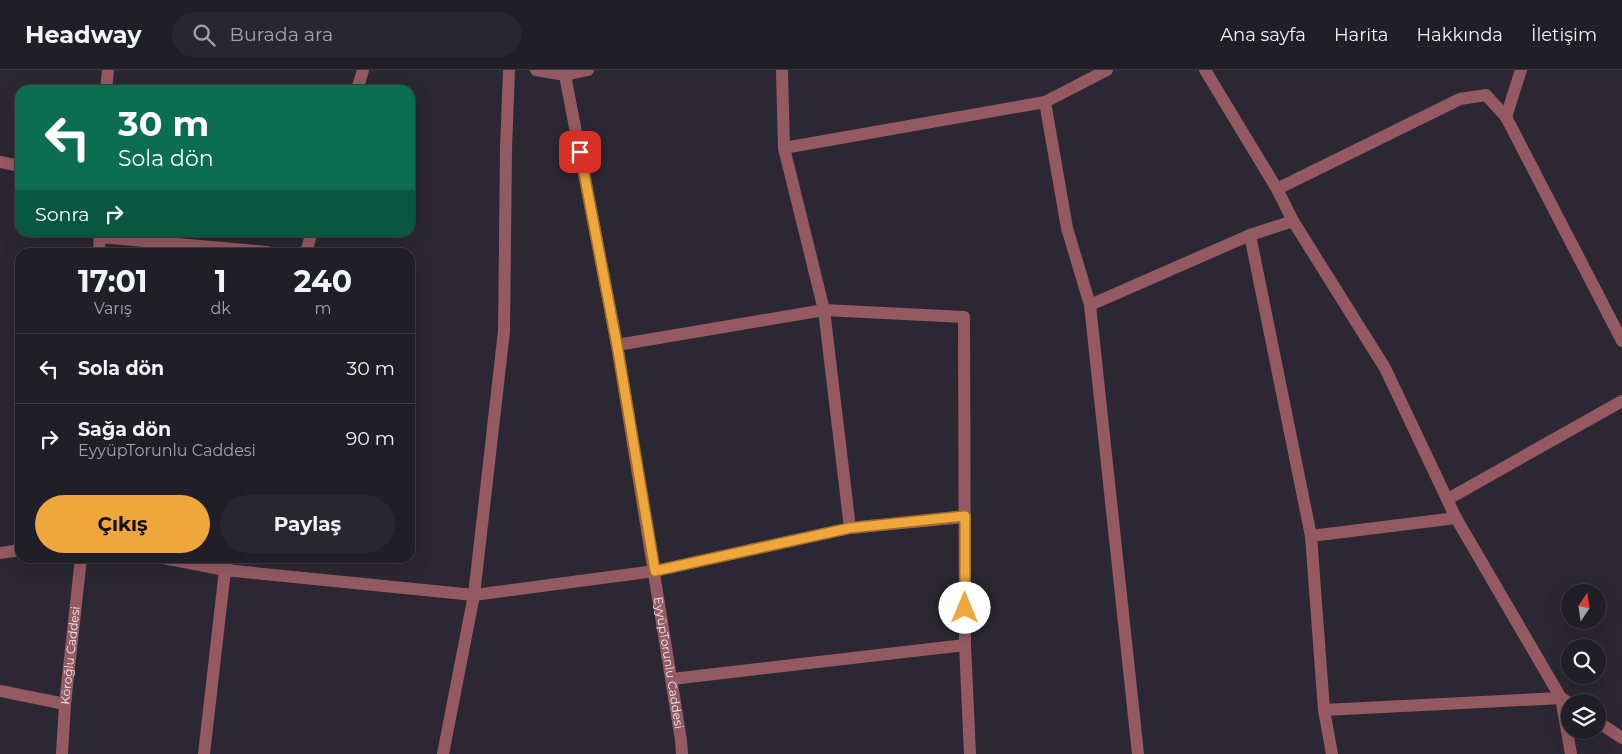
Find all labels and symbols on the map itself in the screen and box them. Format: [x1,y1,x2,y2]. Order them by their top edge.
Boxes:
pin [559,131,601,173]
position arrow [938,581,990,633]
north arrow [1561,584,1606,629]
street label: EyyüpTorunlu Caddesi [651,596,687,730]
street label: Köroğlu Caddesi [57,605,83,705]

